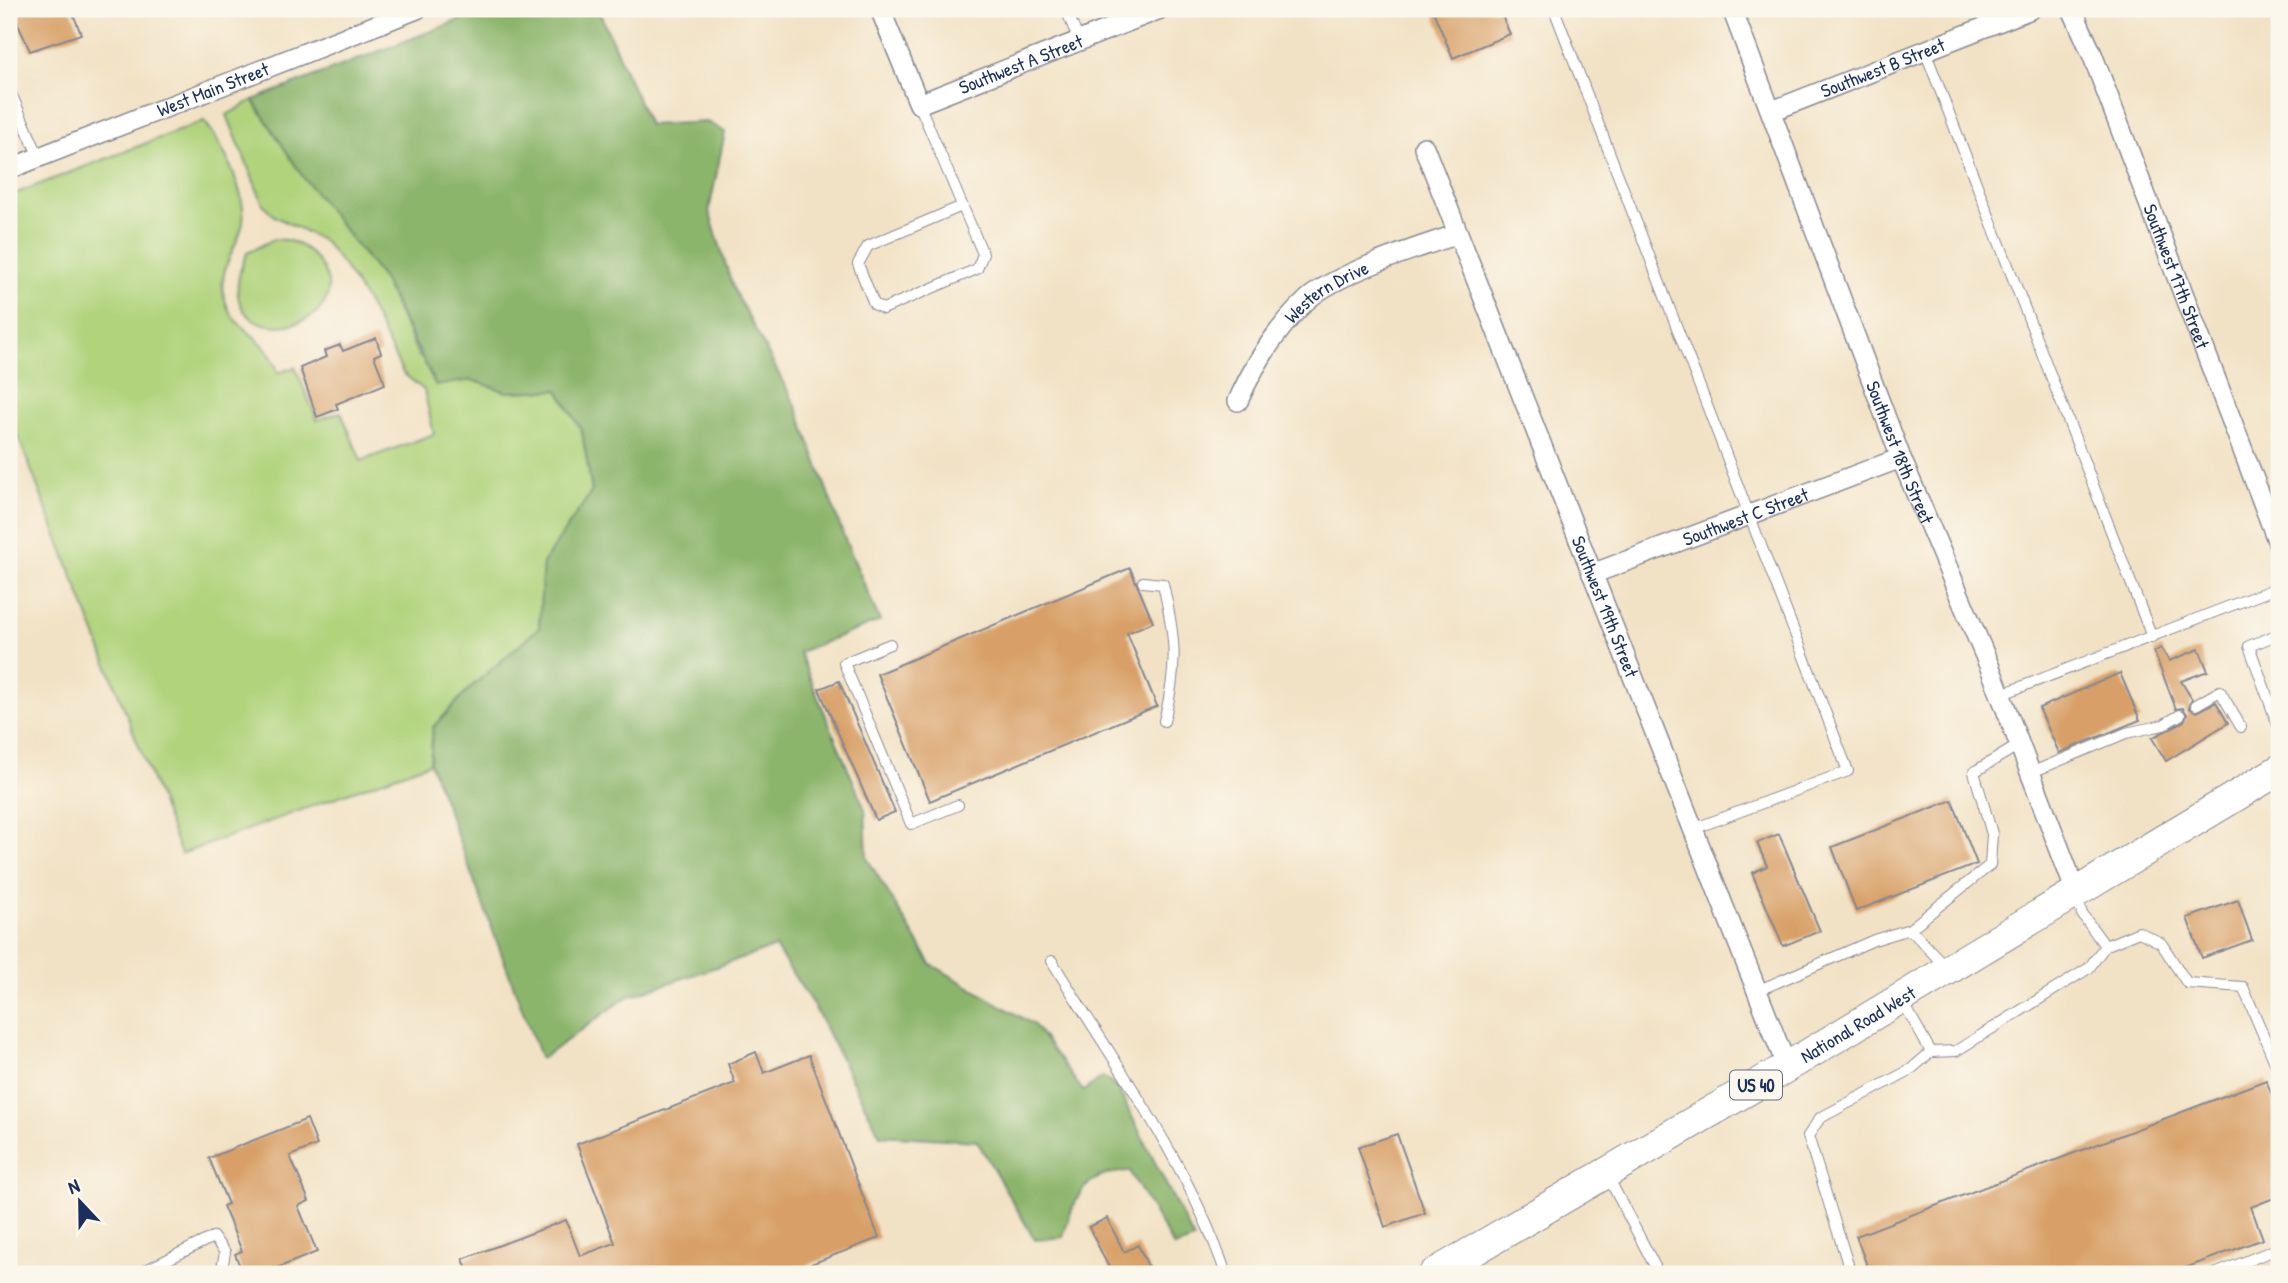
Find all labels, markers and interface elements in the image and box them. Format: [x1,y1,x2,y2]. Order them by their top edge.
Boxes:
street label: Southwest A Street [955,28,1087,100]
street label: Southwest B Street [1817,31,1949,104]
street label: West Main Street [153,55,273,123]
street label: Southwest 17th Street [2137,200,2216,353]
street label: Western Drive [1278,254,1373,329]
street label: Southwest 18th Street [1860,377,1940,528]
street label: Southwest C Street [1679,481,1812,552]
street label: Southwest 19th Street [1566,532,1645,682]
street label: National Road West [1795,979,1921,1069]
road number: US 40 [1730,1070,1782,1100]
north arrow [46,1168,116,1238]
text: N [64,1172,83,1200]

